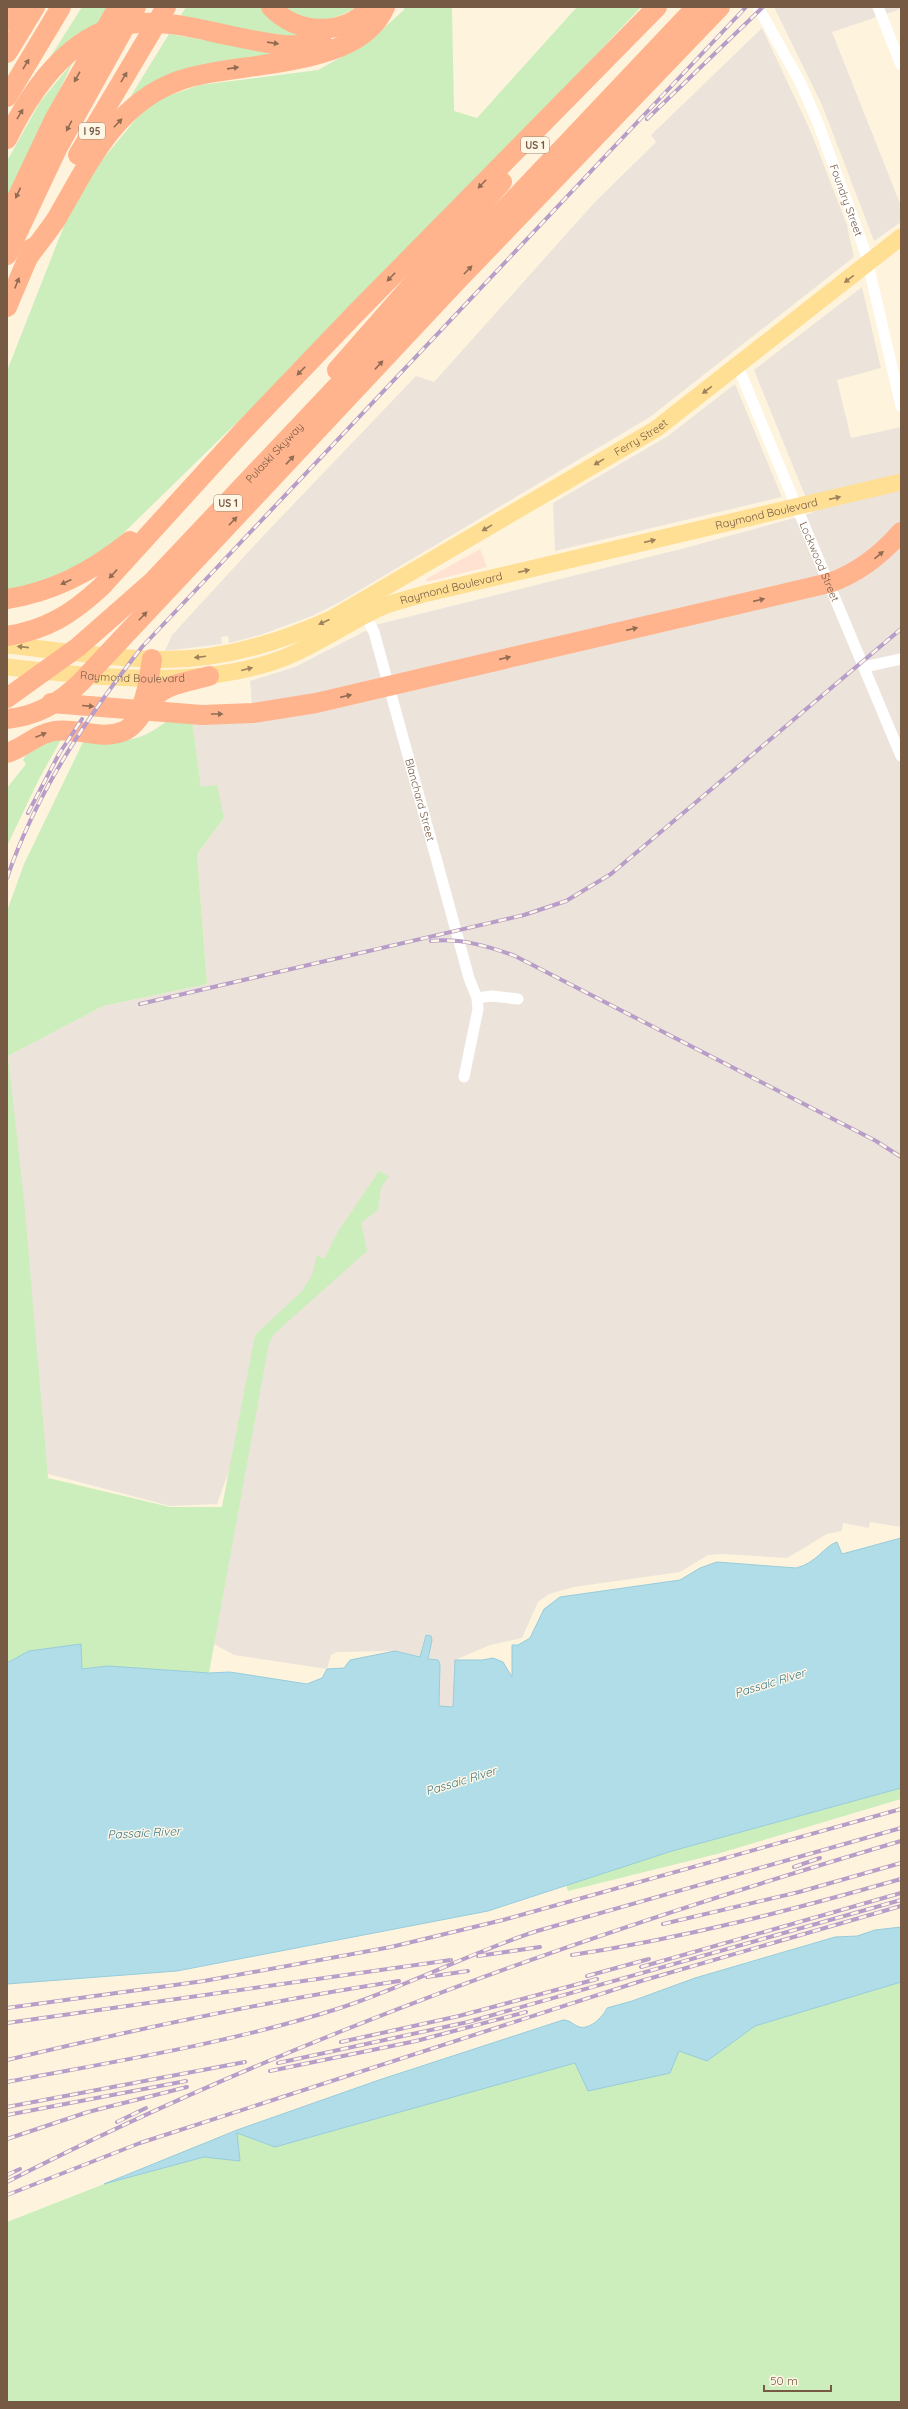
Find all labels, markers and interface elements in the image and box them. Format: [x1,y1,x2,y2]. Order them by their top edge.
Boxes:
one-way arrow [267,40,279,46]
one-way arrow [23,58,30,70]
one-way arrow [227,65,239,71]
one-way arrow [74,71,80,83]
one-way arrow [121,71,128,83]
one-way arrow [17,108,24,120]
one-way arrow [113,118,123,128]
one-way arrow [65,120,72,132]
road number: I 95 [79,123,105,139]
road number: US 1 [521,137,549,153]
street label: Foundry Street [827,162,866,238]
one-way arrow [477,179,486,189]
one-way arrow [15,187,22,199]
one-way arrow [463,266,472,275]
one-way arrow [386,272,396,282]
one-way arrow [843,275,854,283]
one-way arrow [14,277,20,289]
one-way arrow [374,360,383,370]
one-way arrow [296,366,306,376]
one-way arrow [702,386,712,394]
street label: Ferry Street [612,415,671,459]
street label: Pulaski Skyway [243,419,306,486]
one-way arrow [285,456,294,465]
one-way arrow [593,459,605,466]
one-way arrow [829,494,841,500]
road number: US 1 [214,495,242,511]
street label: Raymond Boulevard [714,495,819,532]
one-way arrow [228,516,238,526]
street label: Lockwood Street [797,519,843,604]
one-way arrow [481,525,493,532]
one-way arrow [644,538,657,544]
one-way arrow [873,550,884,559]
one-way arrow [518,567,530,573]
one-way arrow [109,568,118,579]
street label: Raymond Boulevard [398,569,504,607]
one-way arrow [59,580,71,586]
one-way arrow [752,596,765,602]
one-way arrow [139,611,148,621]
one-way arrow [319,619,330,625]
one-way arrow [626,626,638,632]
one-way arrow [17,644,29,650]
one-way arrow [193,653,206,660]
one-way arrow [499,655,511,661]
one-way arrow [241,666,253,672]
street label: Raymond Boulevard [79,668,185,685]
one-way arrow [340,693,352,699]
one-way arrow [82,702,94,709]
one-way arrow [211,711,223,718]
one-way arrow [36,732,48,738]
street label: Blanchard Street [402,757,438,843]
water label: Passaic River [733,1664,808,1700]
water label: Passaic River [424,1762,499,1798]
water label: Passaic River [107,1823,182,1842]
scale bar [764,2367,831,2393]
text: 50 m [770,2373,798,2388]

